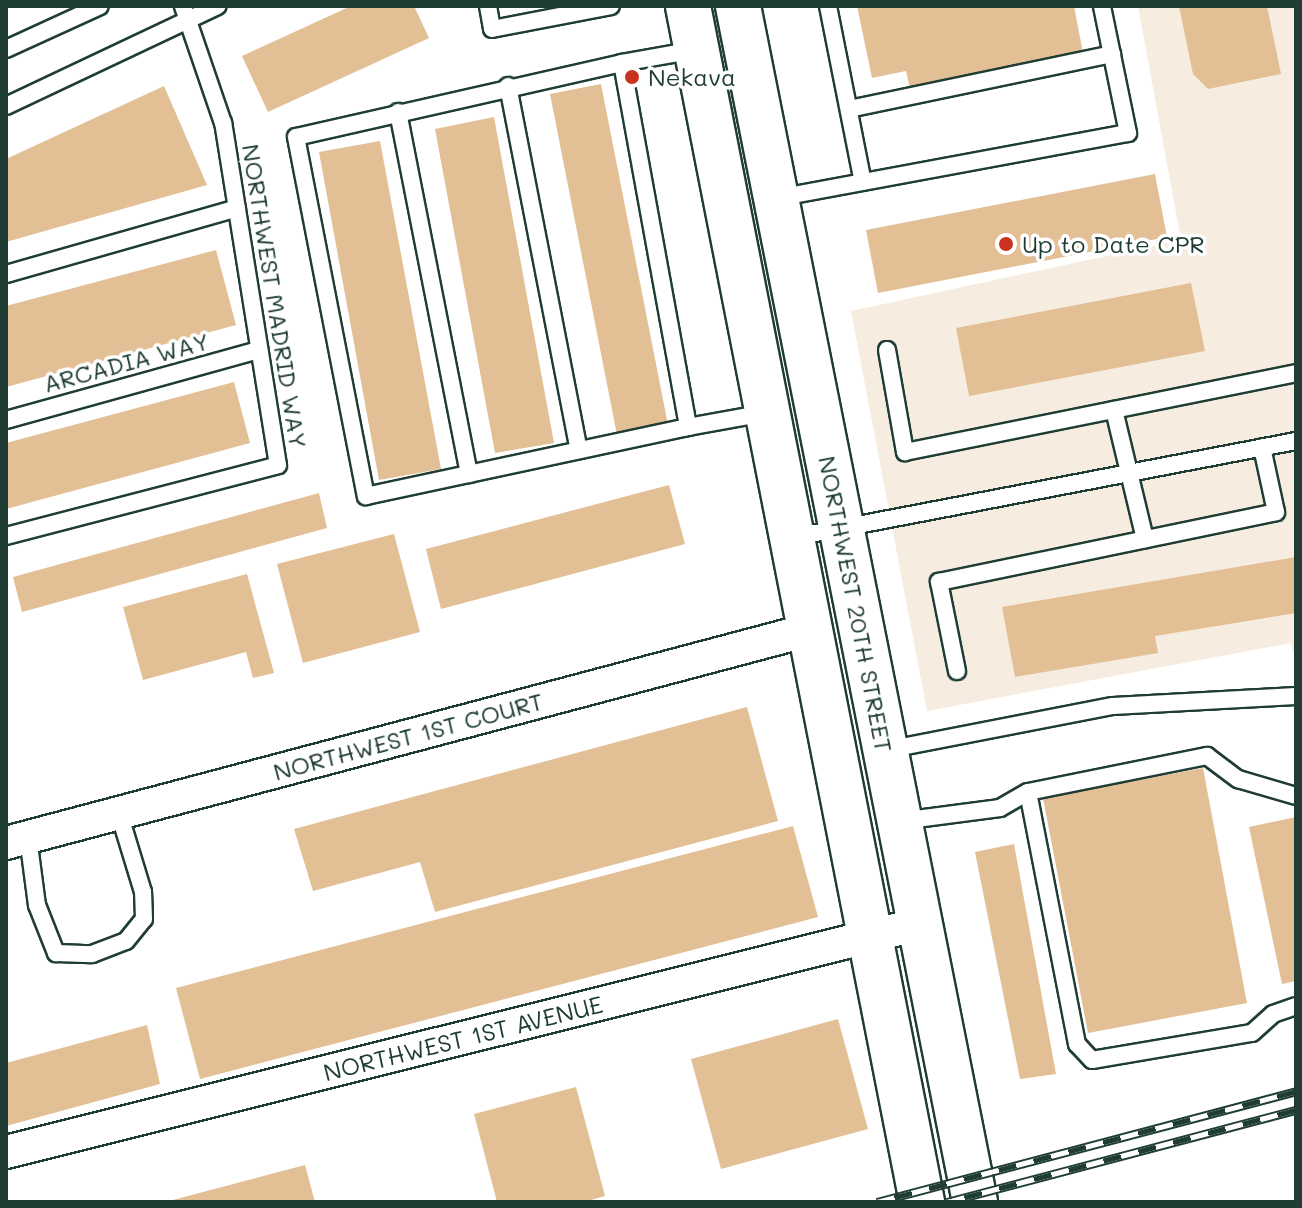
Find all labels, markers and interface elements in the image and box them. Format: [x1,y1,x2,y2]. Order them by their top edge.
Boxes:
place label: Nekava [648,63,736,91]
marker: Nekava [623,68,641,86]
street label: NORTHWEST MADRID WAY [237,142,313,450]
place label: Up to Date CPR [1022,230,1205,258]
marker: Up to Date CPR [997,235,1015,253]
street label: ARCADIA WAY [40,326,212,398]
street label: NORTHWEST 20TH STREET [813,453,899,755]
street label: NORTHWEST 1ST COURT [270,686,546,786]
street label: NORTHWEST 1ST AVENUE [320,989,606,1087]

